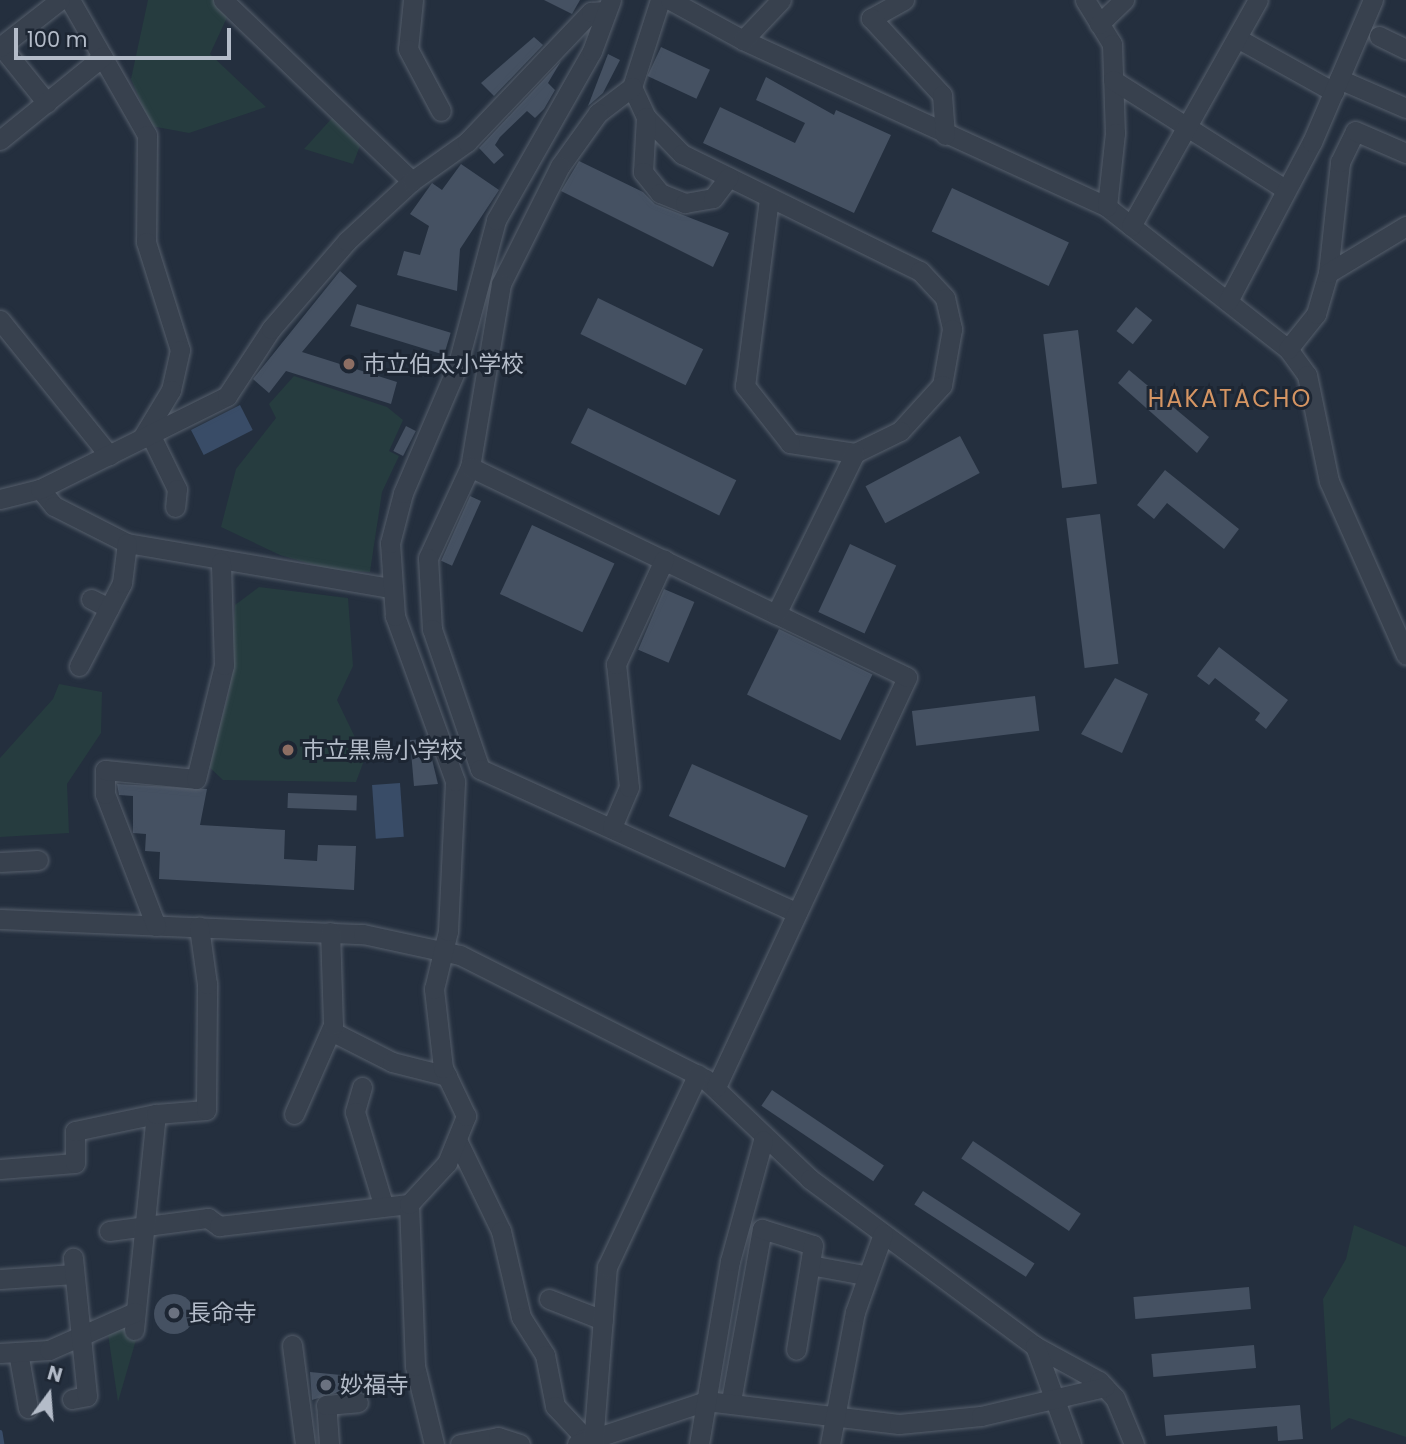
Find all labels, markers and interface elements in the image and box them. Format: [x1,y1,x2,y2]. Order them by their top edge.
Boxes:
scale bar [18,14,234,58]
text: 100 m [27,25,87,54]
place label: 市立伯太小学校 [363,350,524,378]
marker: 市立伯太小学校 [341,356,357,372]
district label: HAKATACHO [1149,385,1311,413]
place label: 市立黒鳥小学校 [302,736,463,764]
marker: 市立黒鳥小学校 [280,742,296,758]
place label: 長命寺 [188,1299,257,1327]
marker: 長命寺 [166,1305,182,1321]
text: N [44,1359,66,1389]
north arrow [14,1360,84,1430]
place label: 妙福寺 [340,1371,409,1399]
marker: 妙福寺 [318,1377,334,1393]

